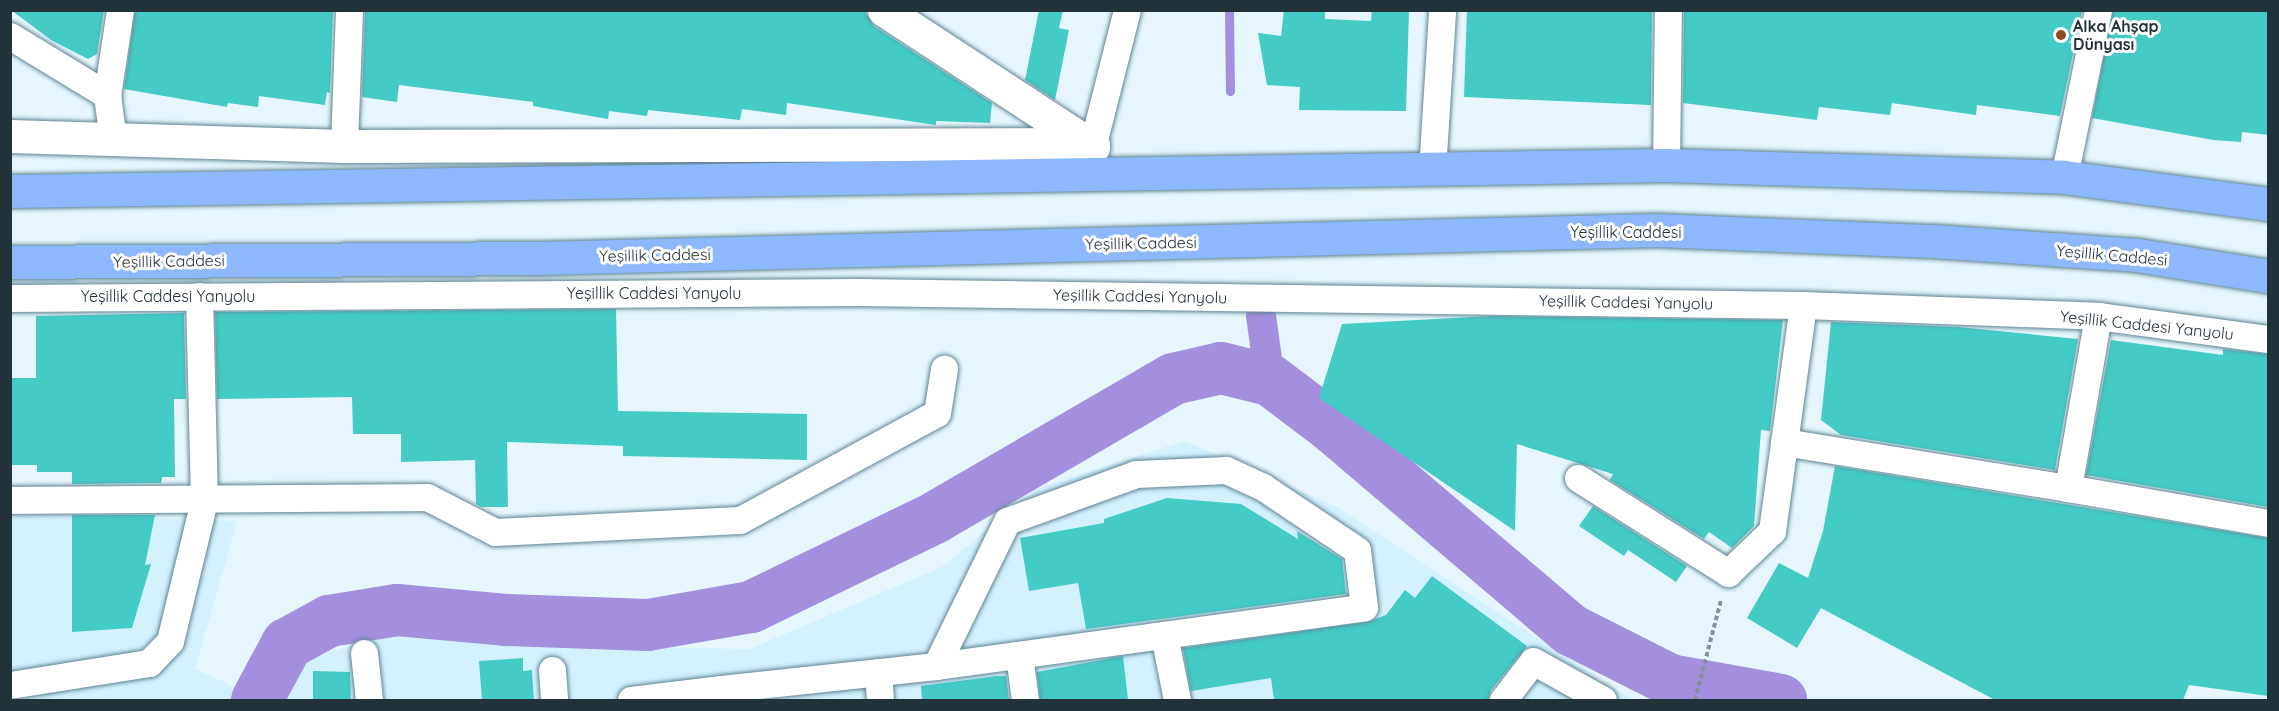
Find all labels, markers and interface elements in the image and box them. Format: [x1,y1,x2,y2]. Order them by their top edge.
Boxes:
place label: Alka Ahşap Dünyası [2073,16,2159,54]
marker: Alka Ahşap Dünyası [2054,28,2068,42]
street label: Yeşillik Caddesi [1570,222,1682,242]
street label: Yeşillik Caddesi [1085,232,1197,254]
street label: Yeşillik Caddesi [2056,241,2168,269]
street label: Yeşillik Caddesi [599,244,711,266]
street label: Yeşillik Caddesi [113,250,225,272]
street label: Yeşillik Caddesi Yanyolu [567,283,741,303]
street label: Yeşillik Caddesi Yanyolu [1053,285,1227,307]
street label: Yeşillik Caddesi Yanyolu [81,286,255,306]
street label: Yeşillik Caddesi Yanyolu [1539,291,1713,313]
street label: Yeşillik Caddesi Yanyolu [2059,306,2235,344]

